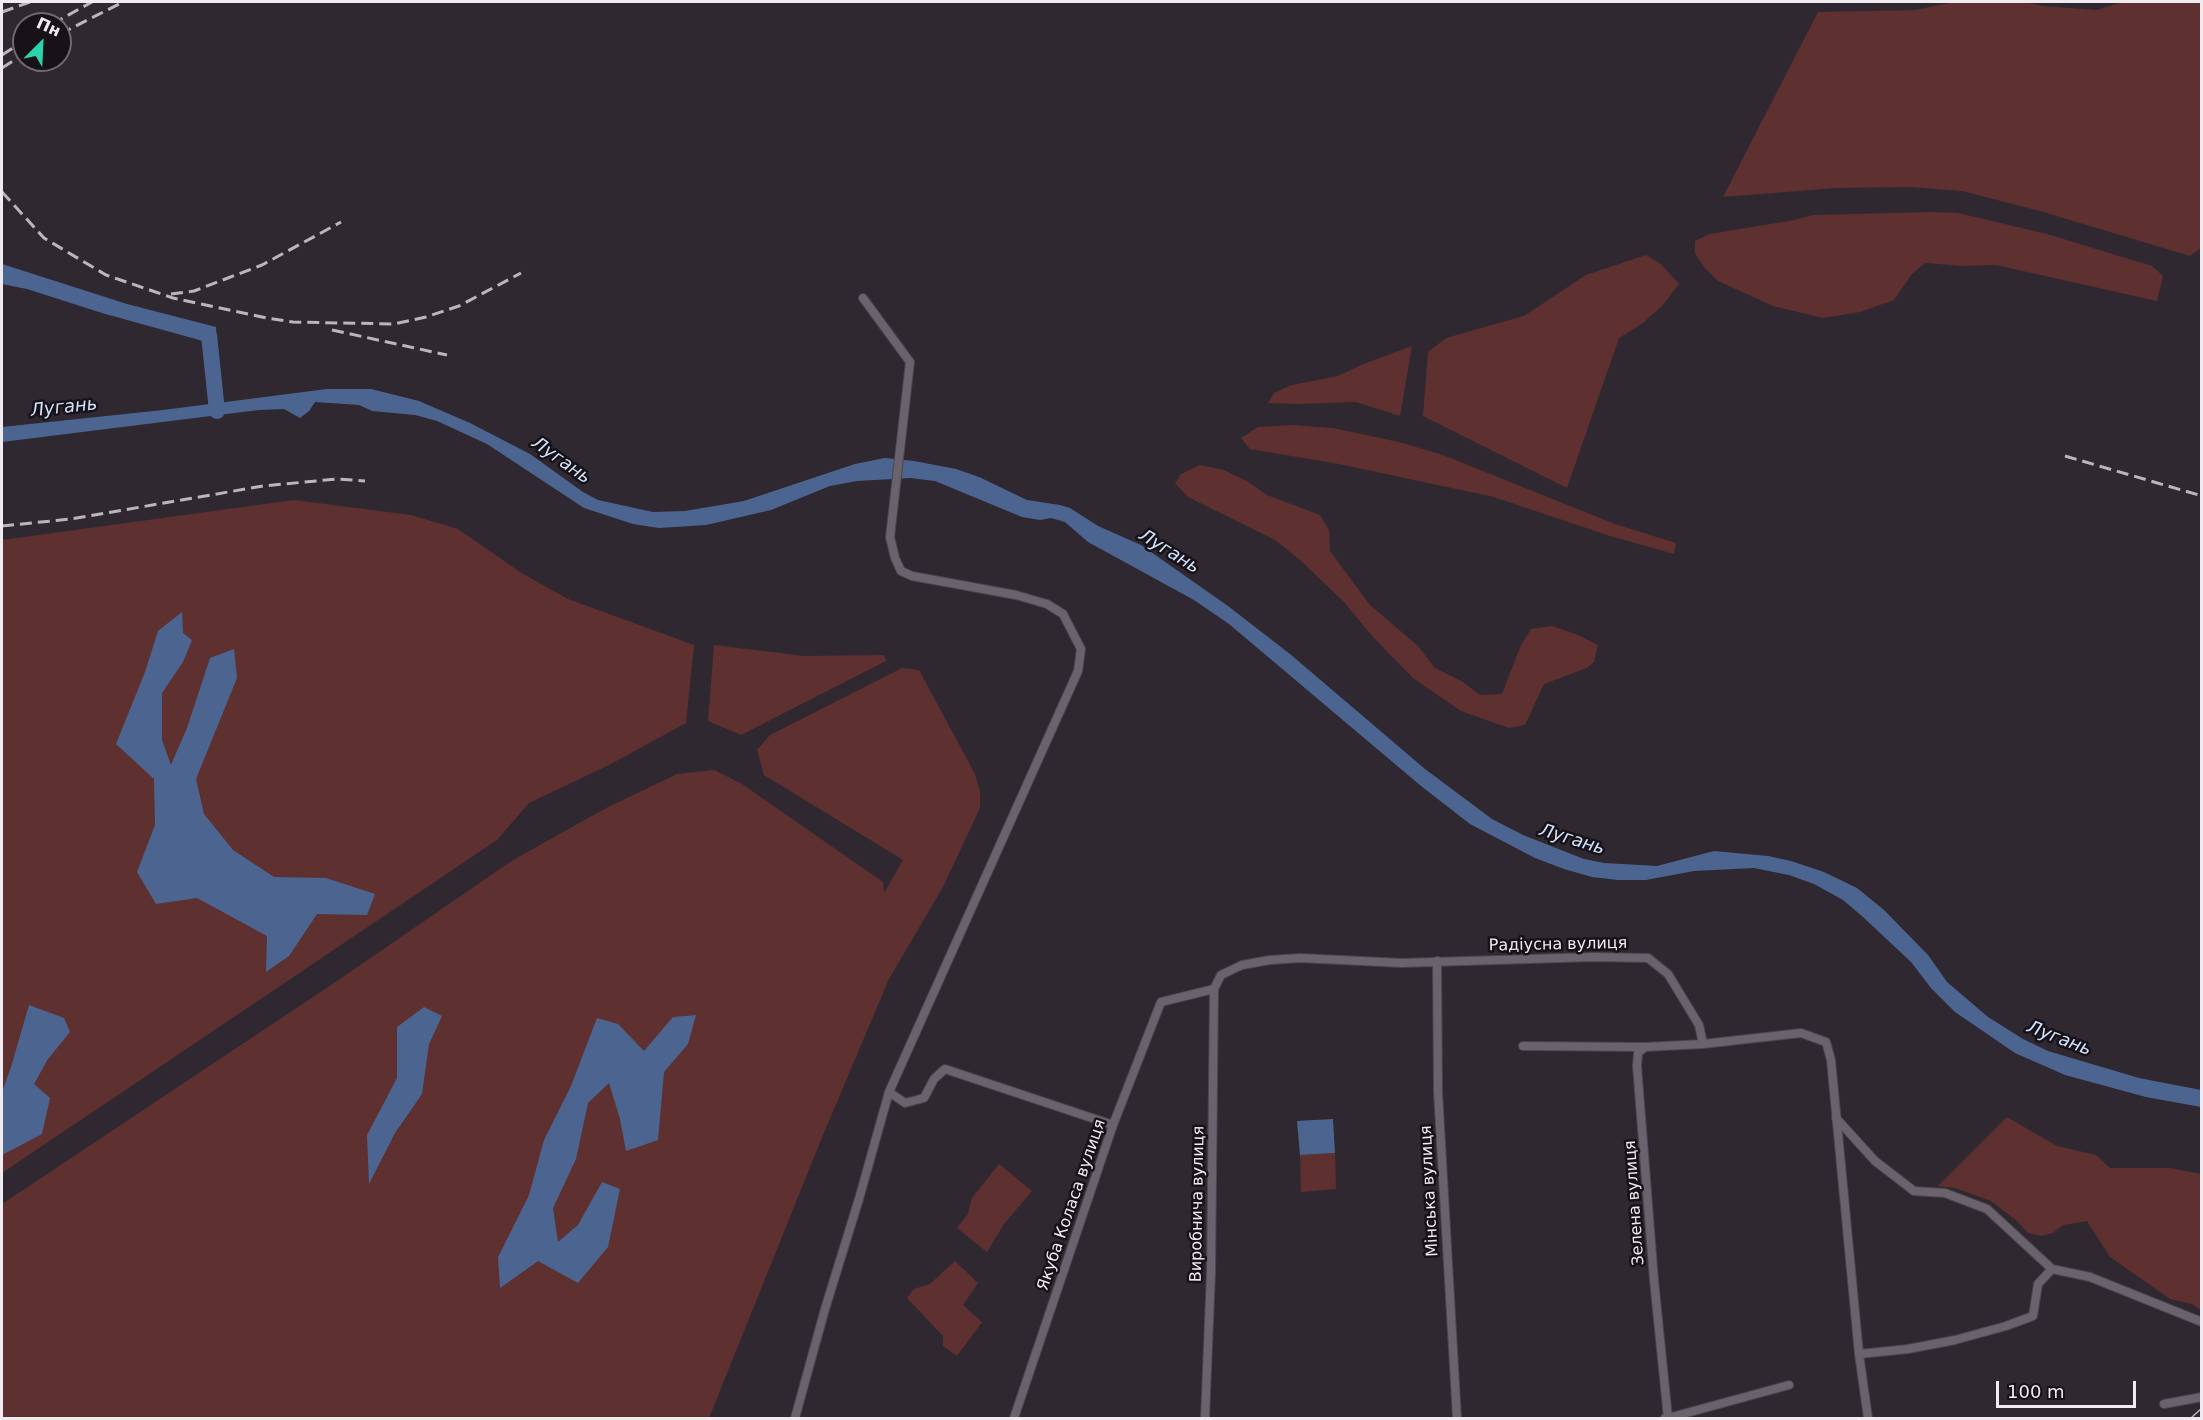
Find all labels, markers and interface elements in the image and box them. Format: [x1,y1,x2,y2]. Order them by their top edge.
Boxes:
north arrow [12,12,72,72]
text: Пн [34,13,64,41]
water label: Лугань [30,394,98,422]
water label: Лугань [527,433,595,489]
water label: Лугань [1135,525,1203,579]
water label: Лугань [1537,820,1607,860]
street label: Радіусна вулиця [1489,934,1627,956]
water label: Лугань [2024,1017,2094,1061]
street label: Якуба Коласа вулиця [1034,1117,1110,1293]
street label: Мінська вулиця [1417,1125,1443,1257]
street label: Виробнича вулиця [1187,1126,1209,1282]
street label: Зелена вулиця [1621,1140,1649,1266]
scale bar [1999,1369,2138,1407]
text: 100 m [2007,1381,2065,1402]

